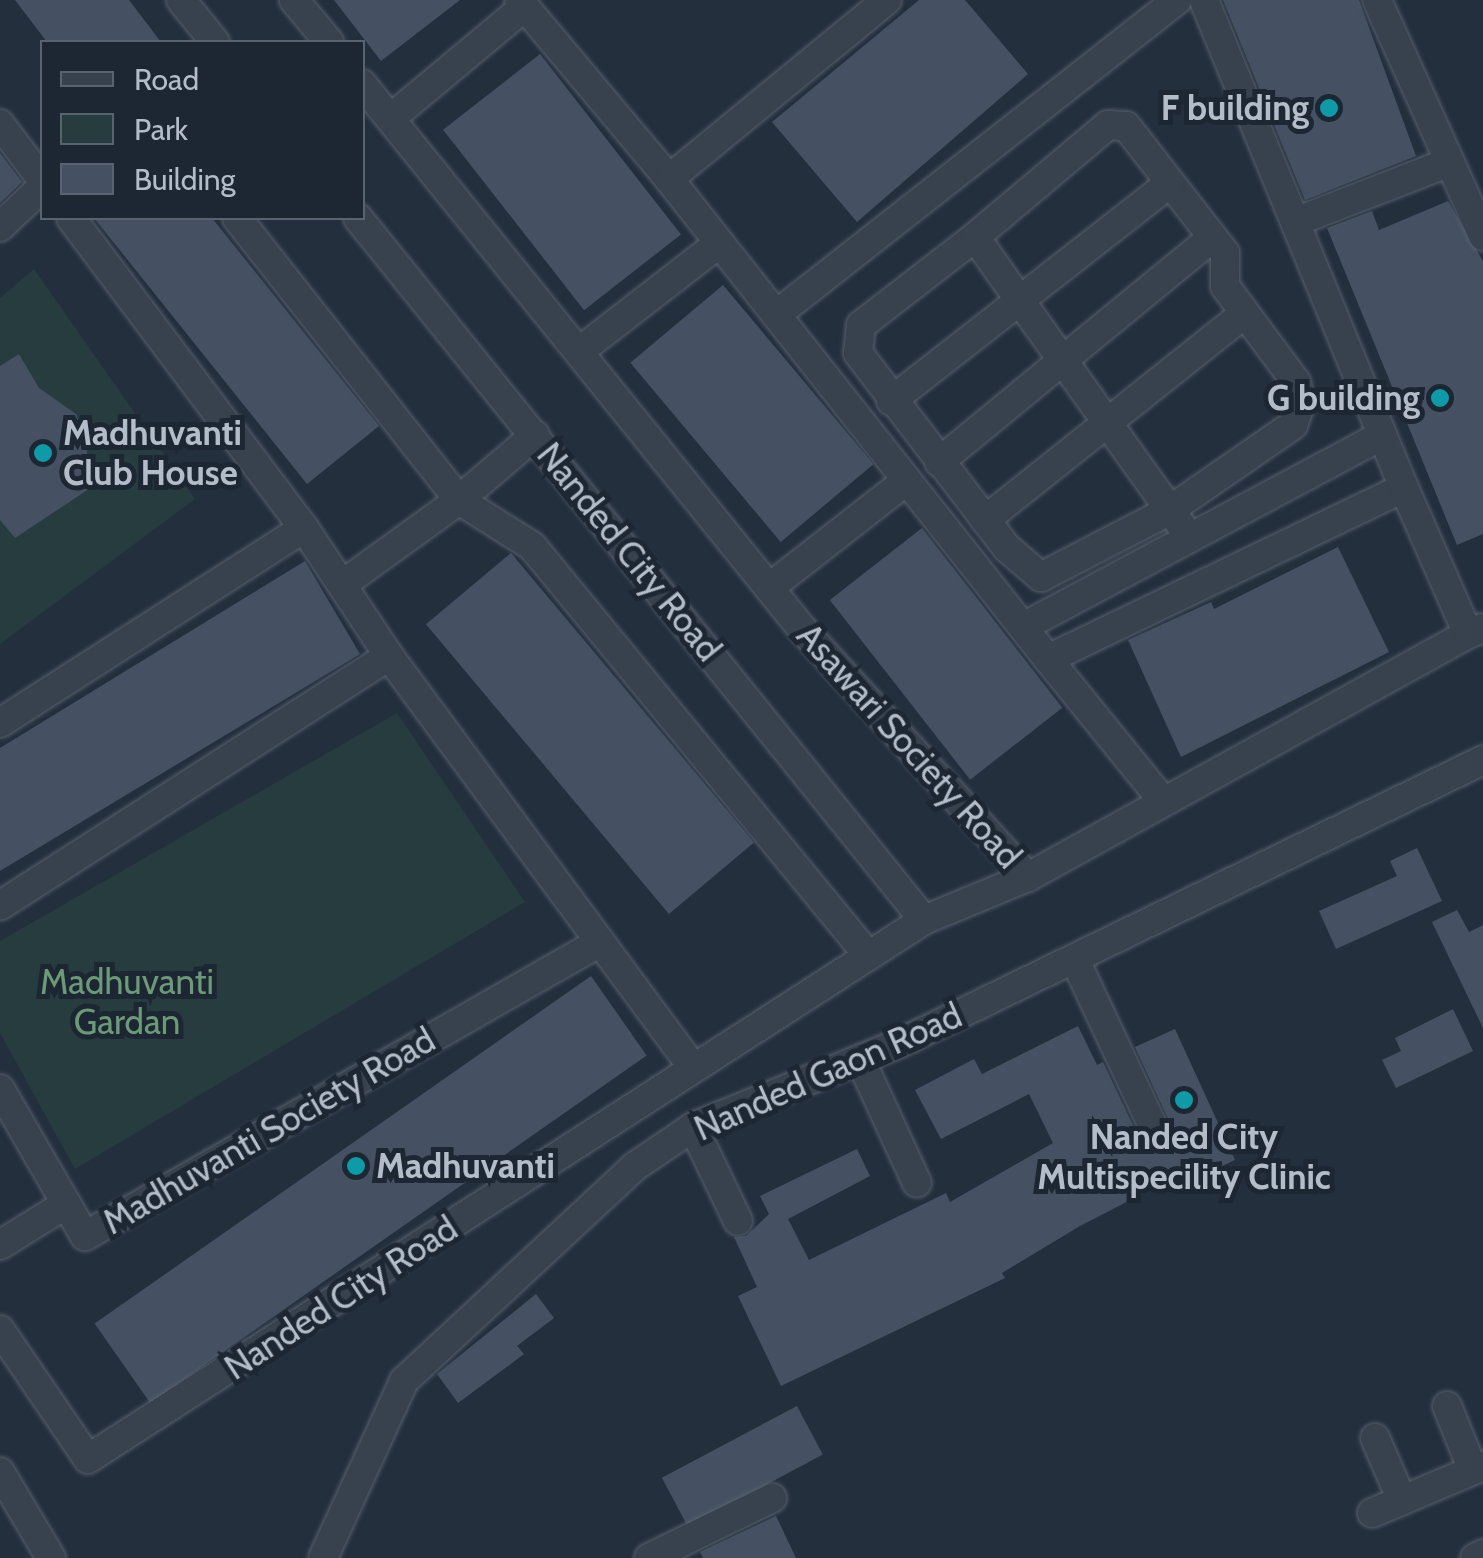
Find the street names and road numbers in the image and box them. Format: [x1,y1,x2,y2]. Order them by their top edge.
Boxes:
street label: Nanded City Road [528,434,730,670]
street label: Asawari Society Road [788,615,1030,877]
street label: Nanded Gaon Road [688,994,968,1150]
street label: Madhuvanti Society Road [96,1019,442,1243]
street label: Nanded City Road [217,1207,465,1389]

